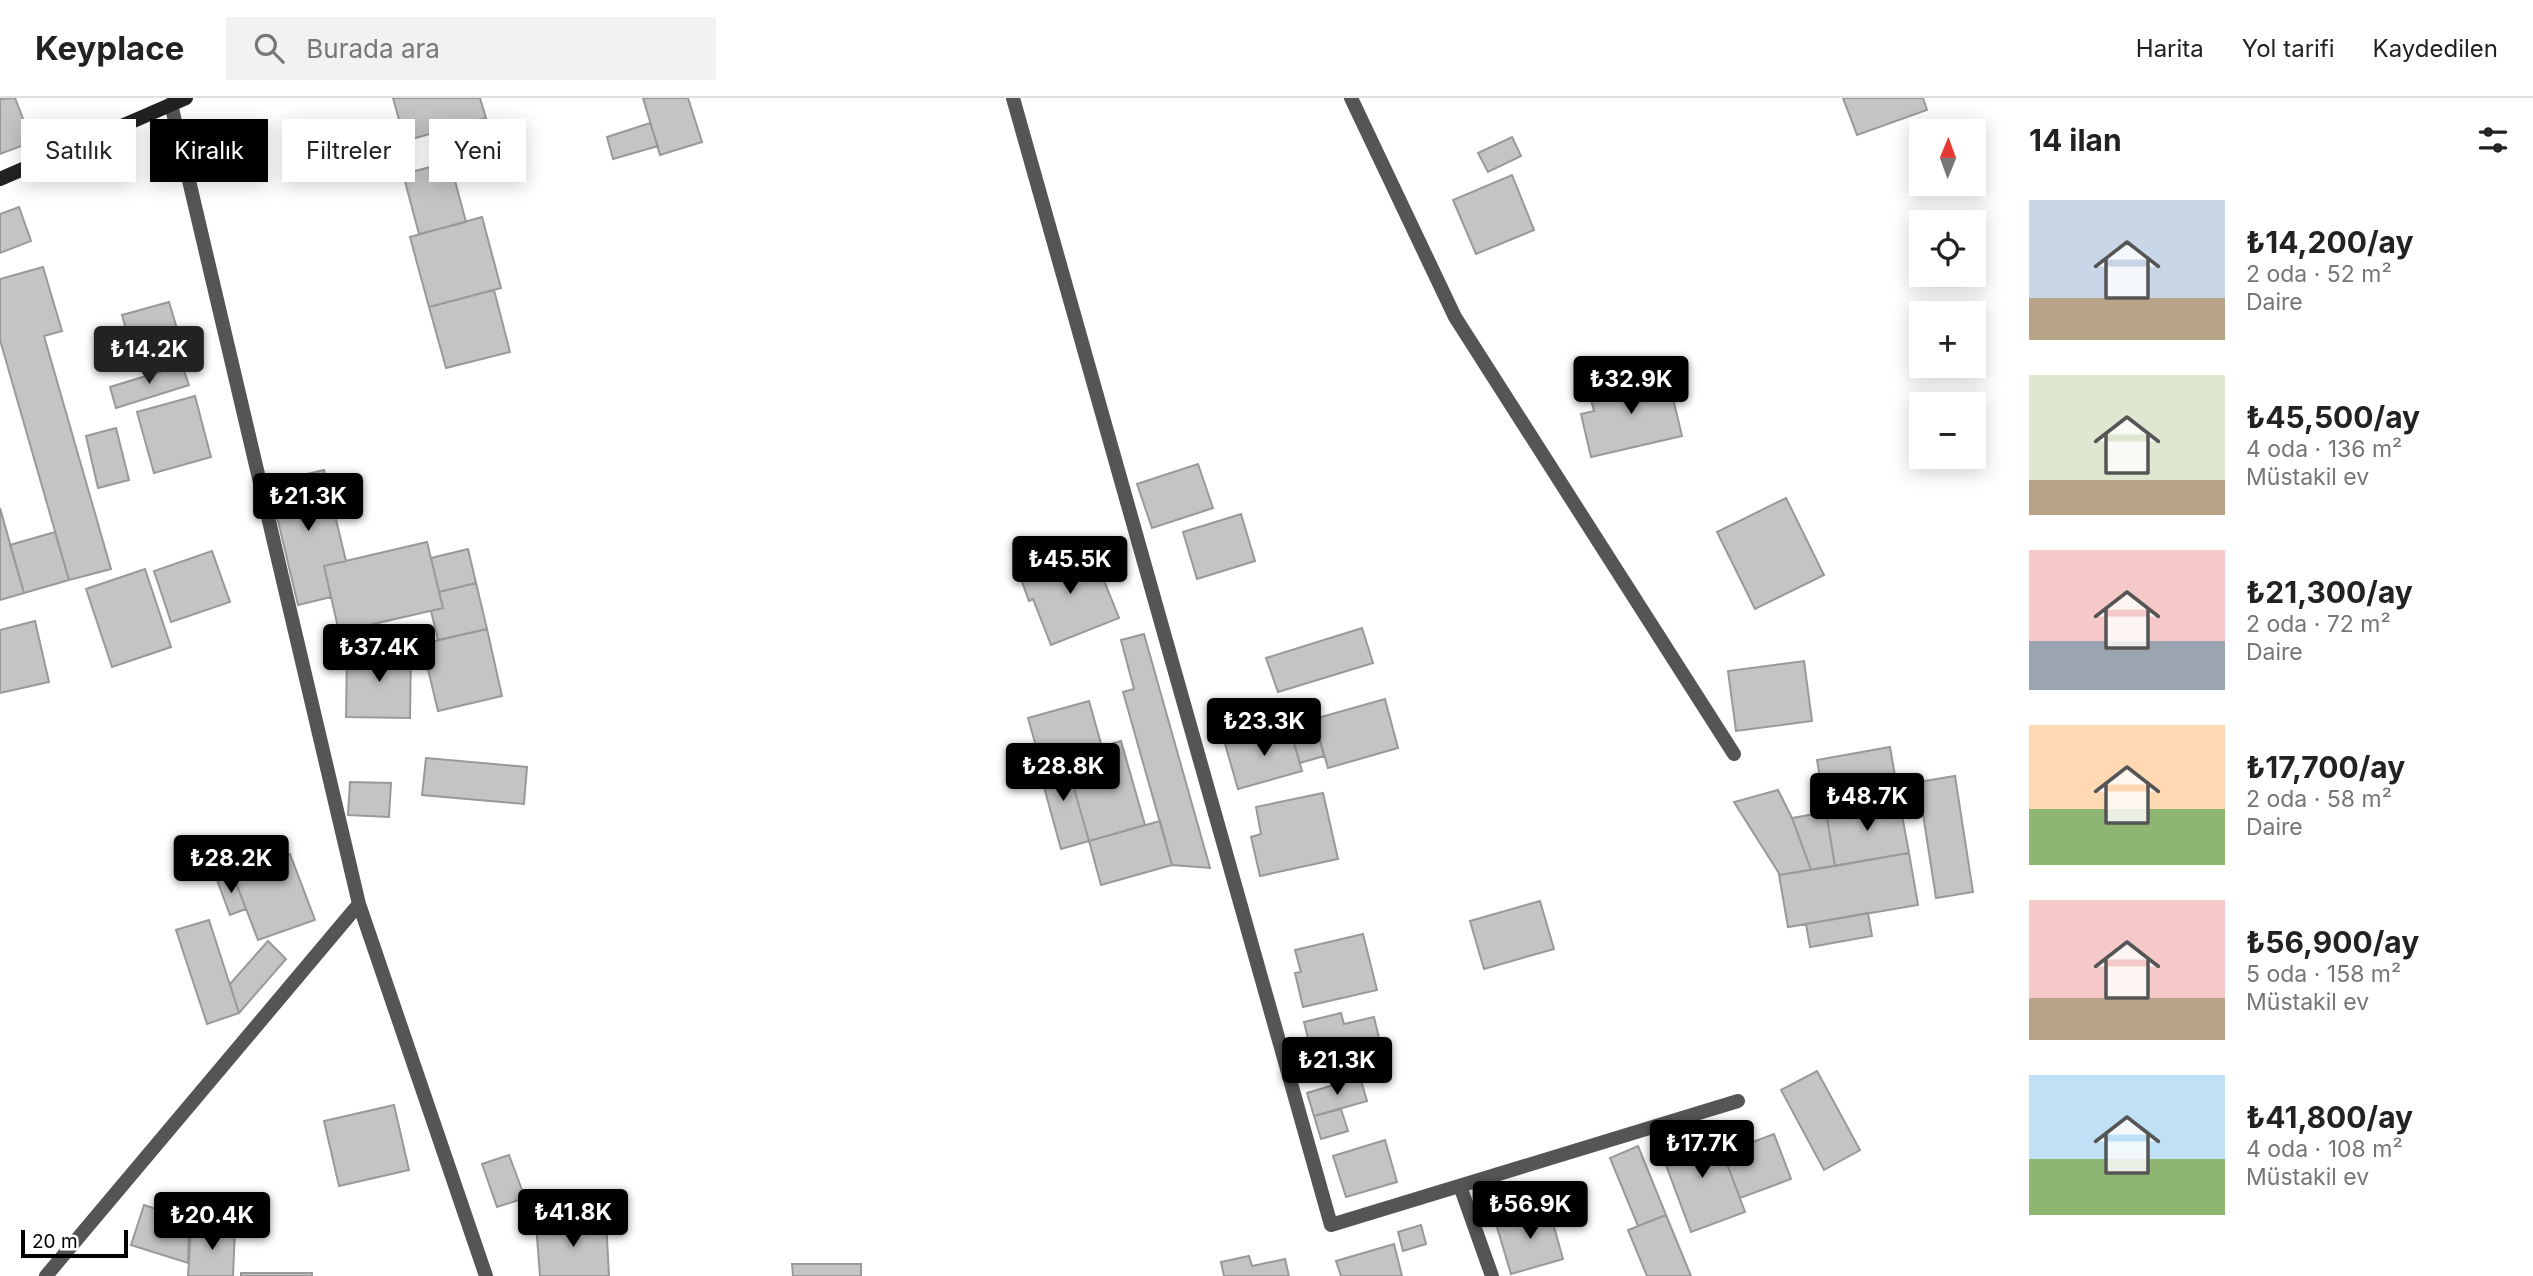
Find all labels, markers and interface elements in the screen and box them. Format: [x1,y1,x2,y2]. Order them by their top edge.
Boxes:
search box [226,17,716,80]
text: Keyplace [35,28,184,68]
icon: search [250,29,288,67]
text: Burada ara [306,33,440,64]
text: Harita [2136,34,2204,63]
text: Yol tarifi [2242,34,2335,63]
text: Kaydedilen [2373,34,2498,63]
chip: Satılık [21,119,136,182]
chip: Kiralık [150,119,268,182]
chip: Filtreler [282,119,415,182]
chip: Yeni [429,119,526,182]
north arrow [1909,119,1986,196]
map controls [1909,119,1986,469]
icon: filters [2474,121,2512,159]
text: 14 ilan [2029,122,2122,158]
button: locate [1909,210,1986,287]
text: ₺14,200/ay [2246,224,2414,260]
icon: home [2085,228,2169,312]
text: 2 oda · 52 m² [2246,260,2392,288]
text: Daire [2246,288,2303,316]
button: + [1909,301,1986,378]
pin: ₺14.2K [92,327,206,386]
text: ₺14.2K [110,335,188,363]
pin: ₺32.9K [1574,356,1688,416]
text: ₺32.9K [1589,365,1673,393]
button: − [1909,392,1986,469]
text: ₺45,500/ay [2246,399,2420,435]
icon: home [2085,403,2169,487]
text: 4 oda · 136 m² [2246,435,2402,463]
text: Müstakil ev [2246,463,2369,491]
pin: ₺21.3K [251,474,365,533]
text: ₺21.3K [269,482,347,510]
pin: ₺45.5K [1013,536,1127,596]
text: ₺45.5K [1028,545,1112,573]
text: ₺21,300/ay [2246,574,2413,610]
icon: home [2085,578,2169,662]
text: 2 oda · 72 m² [2246,610,2391,638]
pin: ₺37.4K [322,624,436,684]
text: ₺37.4K [339,633,419,661]
text: Daire [2246,638,2303,666]
pin: ₺23.3K [1207,698,1321,758]
text: ₺23.3K [1223,707,1305,735]
pin: ₺28.8K [1006,744,1120,803]
text: ₺17,700/ay [2246,749,2405,785]
text: ₺28.8K [1022,752,1104,780]
icon: home [2085,753,2169,837]
pin: ₺48.7K [1810,774,1924,833]
text: ₺48.7K [1826,782,1908,810]
text: 2 oda · 58 m² [2246,785,2392,813]
text: Daire [2246,813,2303,841]
pin: ₺28.2K [174,836,288,895]
text: ₺28.2K [190,844,272,872]
text: ₺56,900/ay [2246,924,2419,960]
icon: home [2085,928,2169,1012]
text: 5 oda · 158 m² [2246,960,2401,988]
text: Müstakil ev [2246,988,2369,1016]
pin: ₺21.3K [1280,1038,1394,1097]
text: ₺21.3K [1298,1046,1376,1074]
text: ₺41,800/ay [2246,1099,2413,1135]
icon: home [2085,1103,2169,1187]
pin: ₺17.7K [1645,1121,1759,1180]
text: ₺17.7K [1666,1129,1738,1157]
text: 4 oda · 108 m² [2246,1135,2403,1163]
text: Müstakil ev [2246,1163,2369,1191]
pin: ₺56.9K [1473,1182,1587,1241]
pin: ₺41.8K [516,1190,630,1249]
text: ₺56.9K [1489,1190,1571,1218]
pin: ₺20.4K [155,1192,269,1252]
text: ₺41.8K [534,1198,612,1226]
text: ₺20.4K [170,1201,254,1229]
scale bar [21,1227,128,1259]
text: 20 m [32,1230,78,1253]

